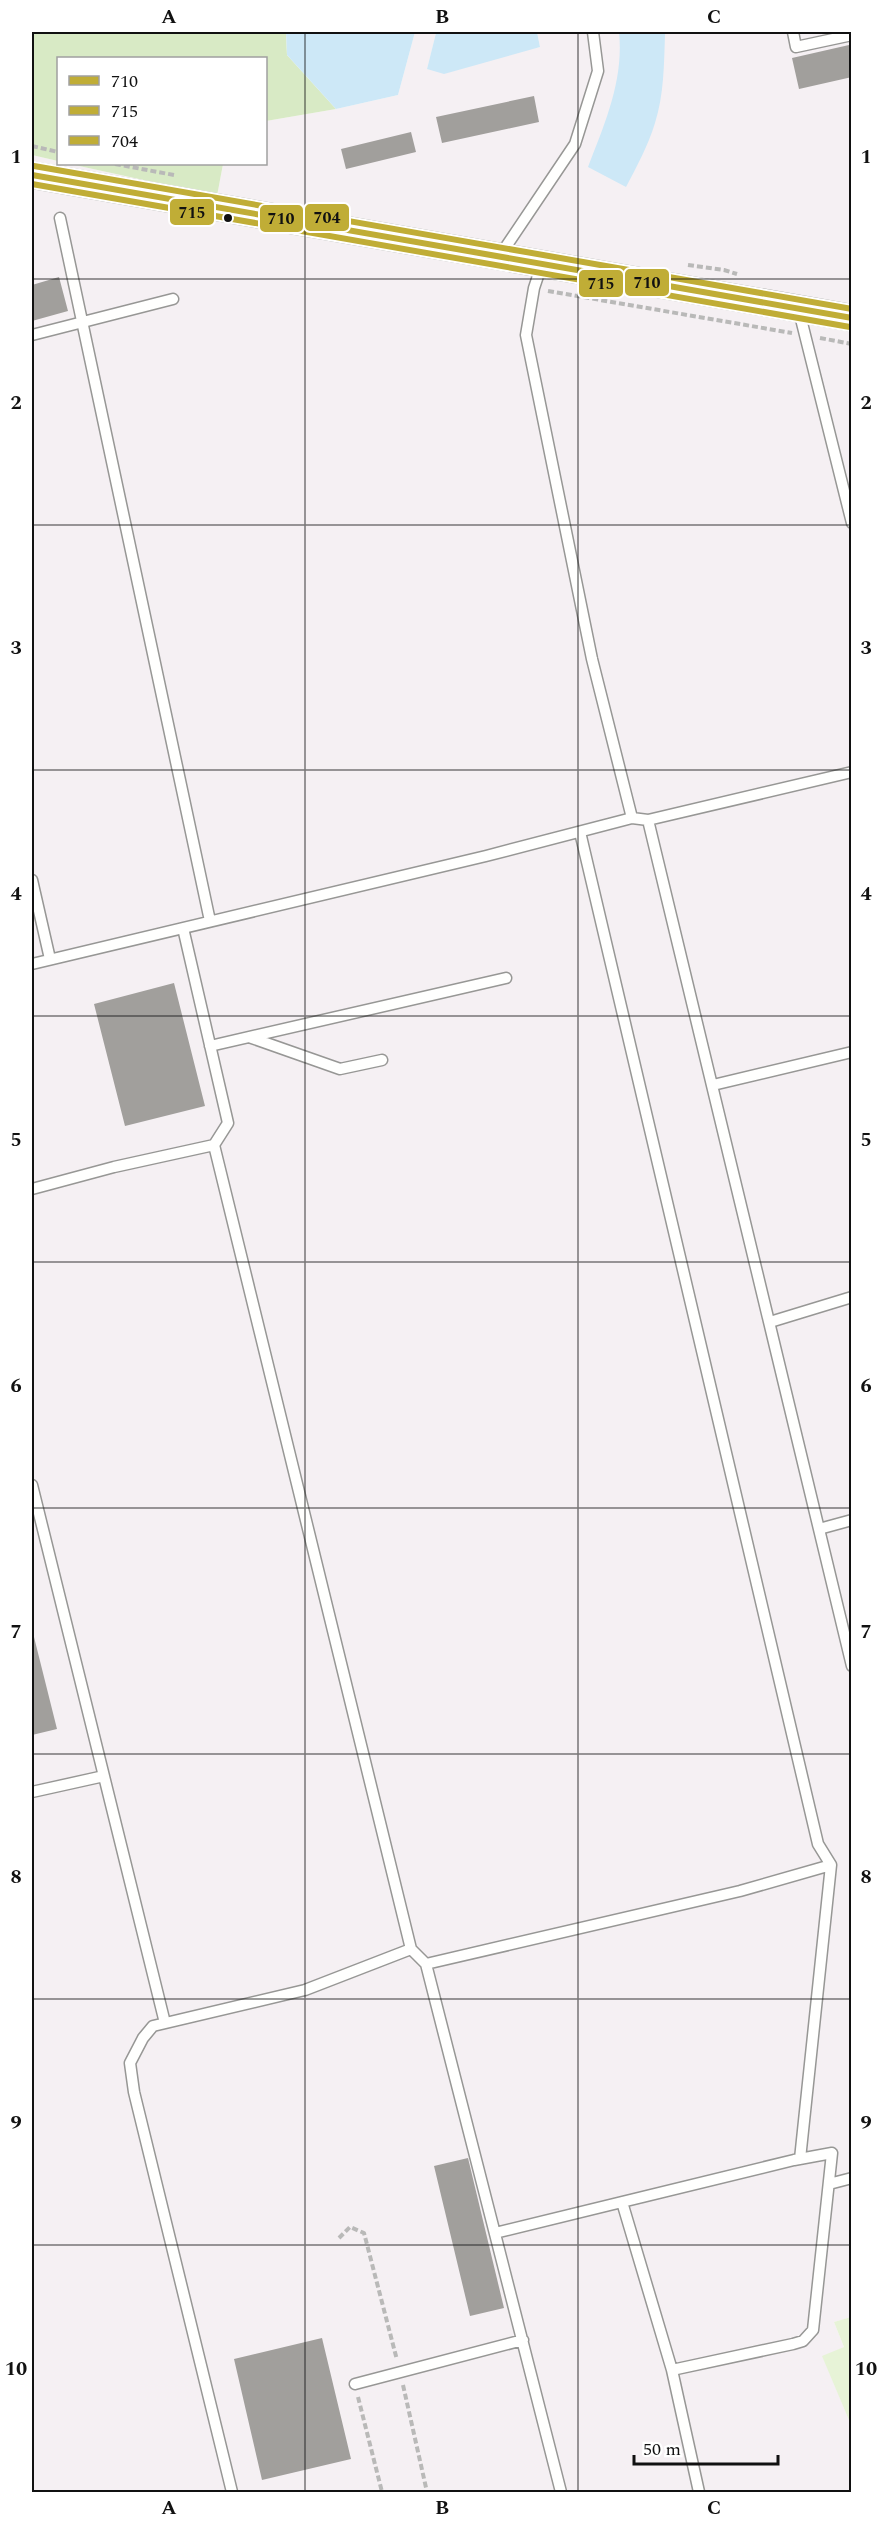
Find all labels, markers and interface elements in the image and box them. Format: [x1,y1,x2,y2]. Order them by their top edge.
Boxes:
text: A [161,2,177,32]
text: B [435,2,449,32]
text: C [707,2,721,32]
legend [57,57,267,165]
text: 710 [111,68,138,95]
text: 715 [111,98,138,125]
text: 704 [111,128,138,155]
text: 1 [10,142,22,172]
text: 1 [860,142,872,172]
line badge: 715 [169,198,215,226]
text: 715 [179,201,205,225]
line badge: 704 [304,203,350,232]
line badge: 710 [259,204,304,233]
text: 704 [314,206,340,230]
text: 710 [268,207,294,231]
unlabelled marker [222,212,234,224]
line badge: 710 [624,268,670,297]
line badge: 715 [578,269,624,298]
text: 710 [634,271,660,295]
text: 715 [588,272,614,296]
text: 2 [10,388,22,418]
text: 2 [860,388,872,418]
text: 3 [10,633,22,663]
text: 3 [860,633,872,663]
text: 4 [10,879,22,909]
text: 4 [860,879,872,909]
text: 5 [10,1125,22,1155]
text: 5 [860,1125,872,1155]
text: 6 [10,1371,22,1401]
text: 6 [860,1371,872,1401]
text: 7 [10,1617,22,1647]
text: 7 [860,1617,872,1647]
text: 8 [10,1862,22,1892]
text: 8 [860,1862,872,1892]
text: 9 [10,2108,22,2138]
text: 9 [860,2108,872,2138]
text: 10 [5,2354,27,2384]
text: 10 [855,2354,877,2384]
scale bar [634,2428,778,2466]
text: 50 m [643,2436,681,2463]
text: A [161,2493,177,2523]
text: B [435,2493,449,2523]
text: C [707,2493,721,2523]

